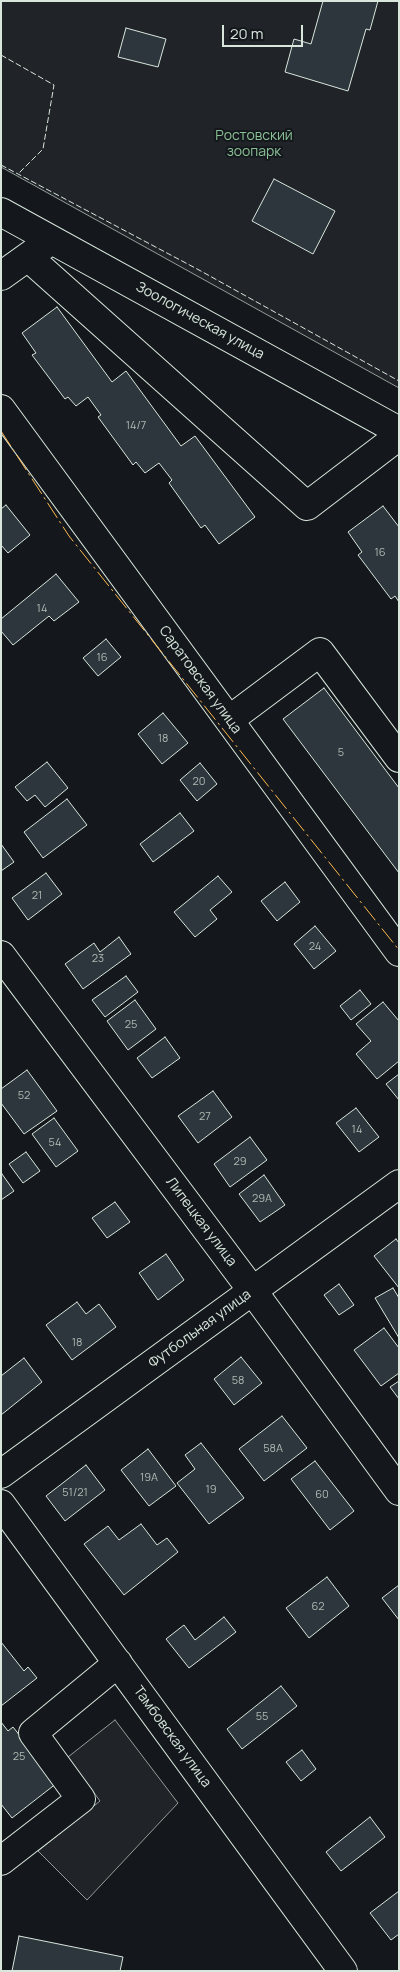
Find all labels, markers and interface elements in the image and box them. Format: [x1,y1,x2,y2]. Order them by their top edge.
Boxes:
scale bar [225,15,306,47]
text: 20 m [230,23,263,44]
park label: Ростовский зоопарк [215,128,293,160]
street label: Зоологическая улица [133,279,267,363]
house number: 14/7 [126,419,146,433]
house number: 16 [374,546,386,560]
house number: 14 [37,602,47,616]
street label: Саратовская улица [155,623,245,737]
house number: 16 [96,651,108,665]
house number: 18 [158,732,168,746]
house number: 5 [338,746,344,760]
house number: 20 [193,775,205,789]
house number: 21 [32,889,42,903]
house number: 24 [309,940,321,954]
house number: 23 [92,952,104,966]
house number: 25 [125,1018,137,1032]
house number: 52 [18,1089,30,1103]
house number: 27 [199,1110,211,1124]
house number: 14 [352,1123,362,1137]
house number: 54 [49,1136,61,1150]
house number: 29 [233,1155,247,1169]
street label: Липецкая улица [162,1174,240,1270]
house number: 29А [252,1192,272,1206]
street label: Футбольная улица [146,1286,254,1372]
house number: 18 [72,1336,82,1350]
house number: 58 [232,1374,244,1388]
house number: 58А [263,1442,283,1456]
house number: 19А [140,1471,158,1485]
house number: 19 [205,1483,217,1497]
house number: 51/21 [62,1486,88,1500]
house number: 60 [315,1488,329,1502]
house number: 62 [311,1600,325,1614]
street label: Тамбовская улица [130,1683,214,1791]
house number: 55 [256,1710,268,1724]
house number: 25 [13,1750,25,1764]

